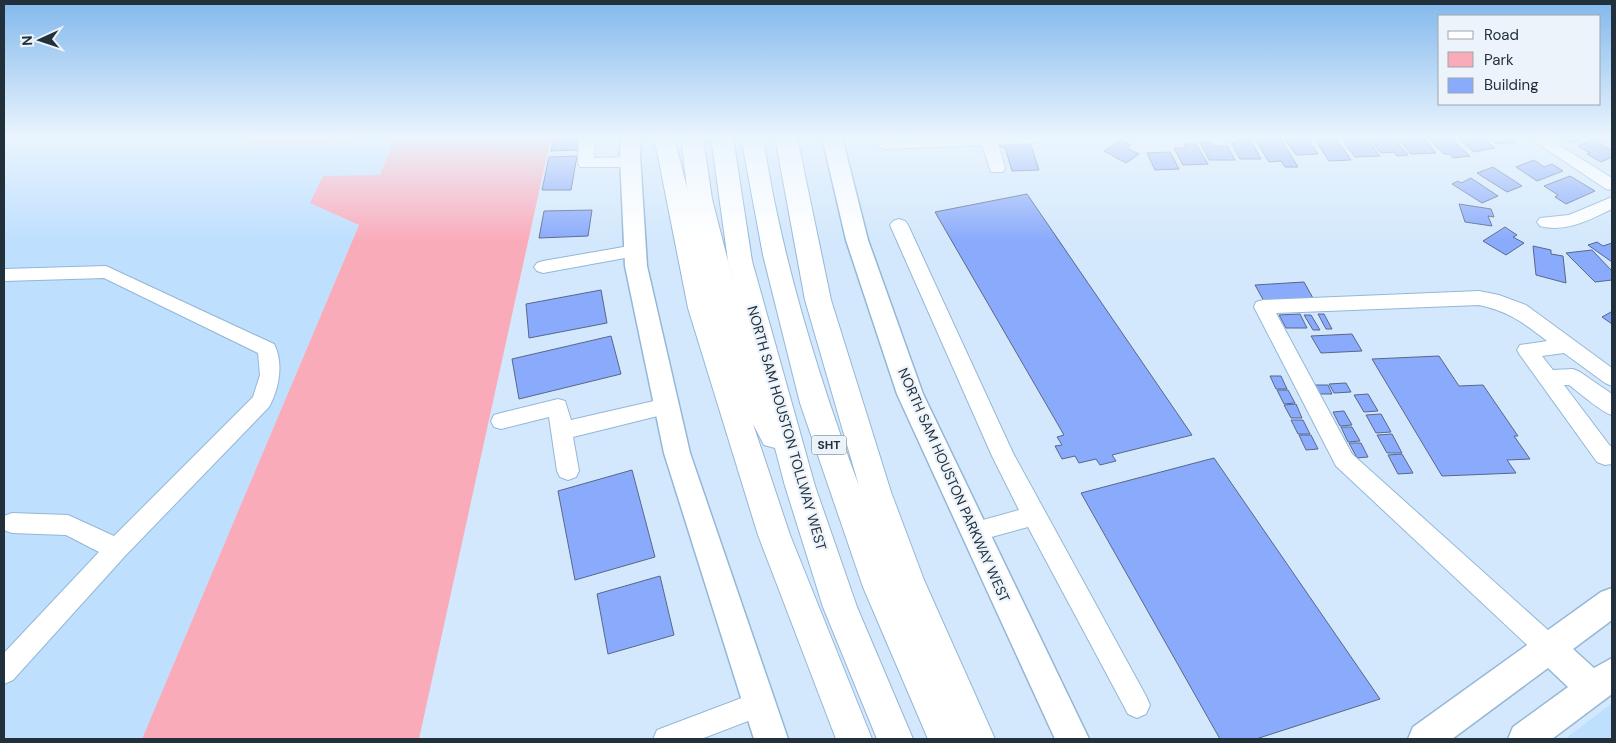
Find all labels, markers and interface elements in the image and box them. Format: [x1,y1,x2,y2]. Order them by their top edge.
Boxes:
north arrow [15,15,65,65]
legend [1438,15,1601,105]
text: Road [1484,25,1519,45]
text: N [18,35,36,46]
text: Park [1484,50,1514,70]
text: Building [1484,75,1539,95]
street label: NORTH SAM HOUSTON TOLLWAY WEST [743,304,831,553]
street label: NORTH SAM HOUSTON PARKWAY WEST [894,365,1014,605]
road number: SHT [812,436,846,454]

